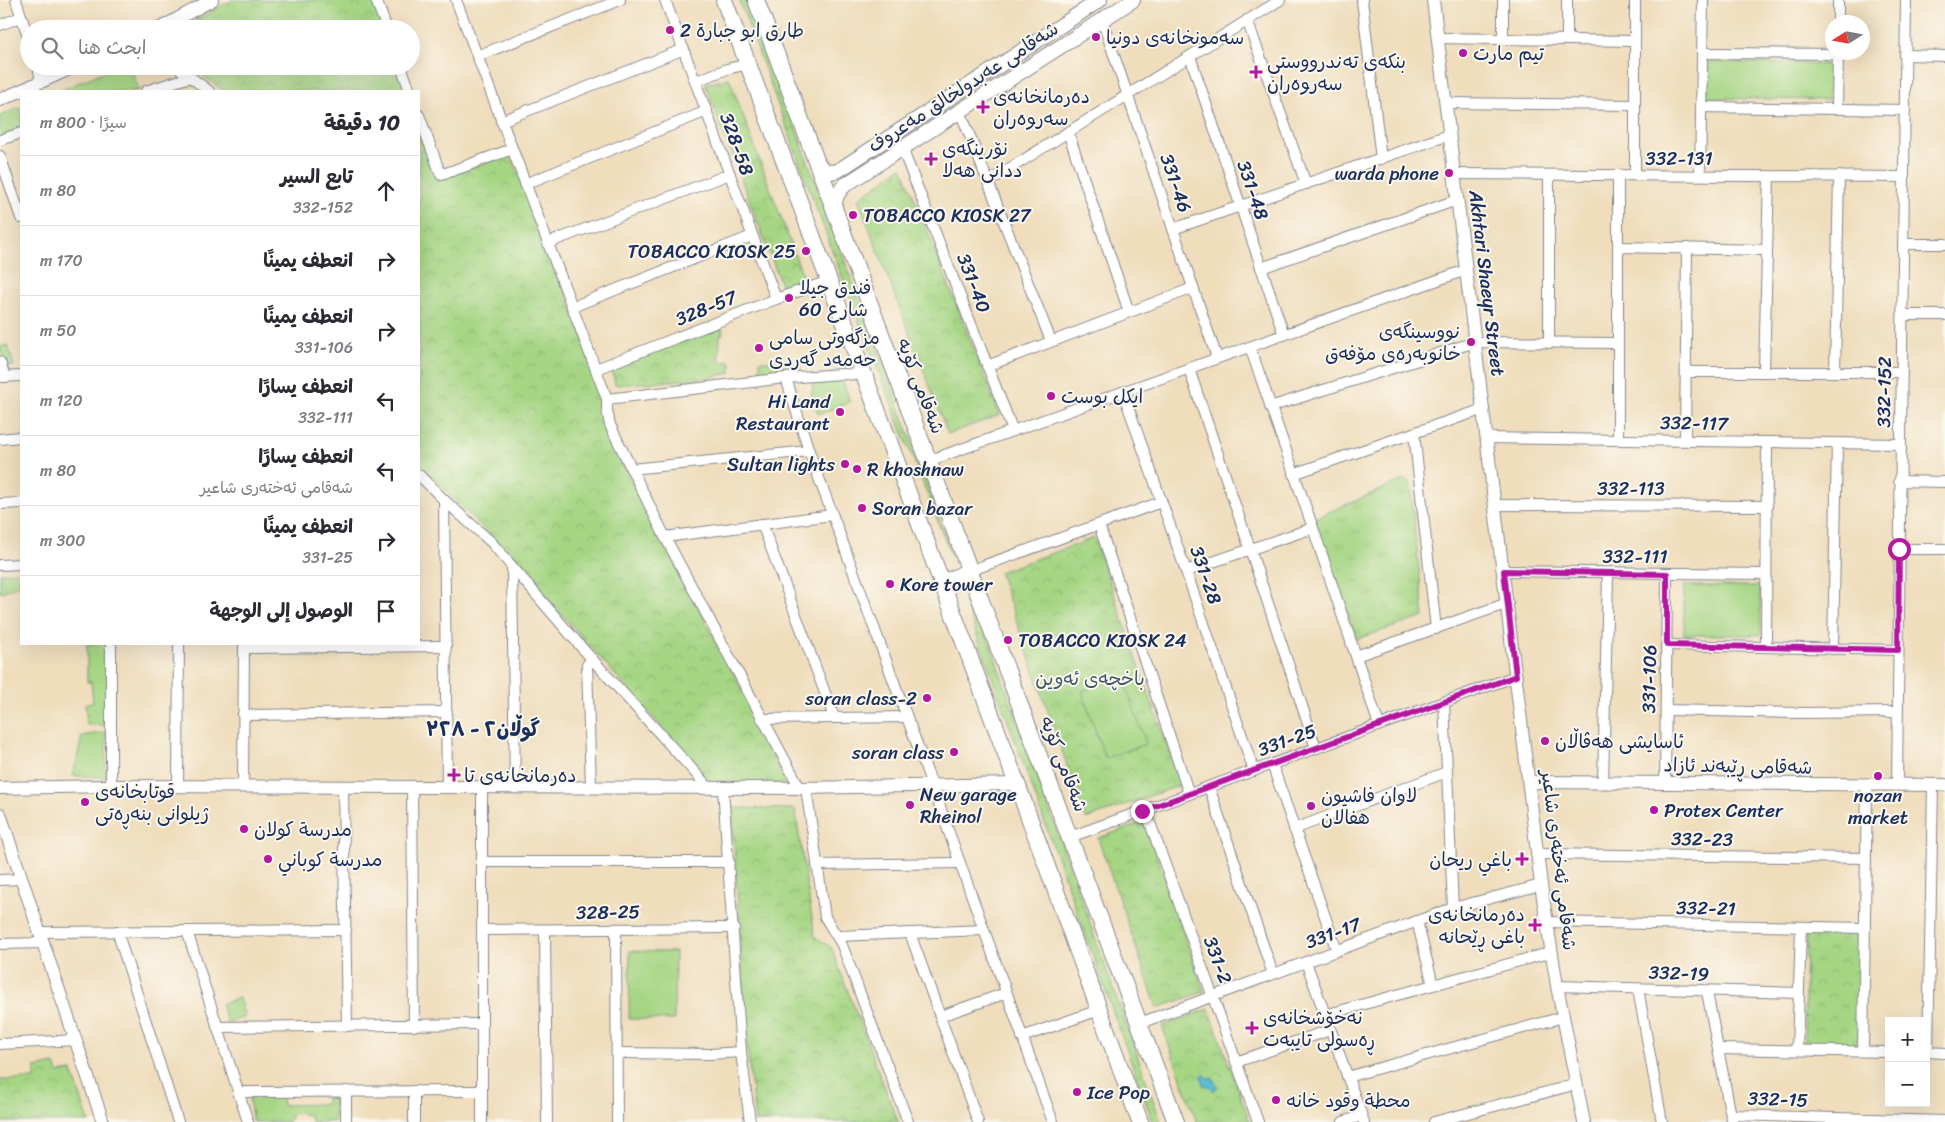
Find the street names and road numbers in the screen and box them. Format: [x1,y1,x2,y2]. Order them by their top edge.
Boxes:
street label: شەقامی عەبدولخالق مەعروف [861,13,1065,161]
street label: 328-58 [710,108,764,181]
street label: 332-131 [1645,142,1713,175]
street label: 331-46 [1151,149,1201,217]
street label: 331-48 [1227,156,1279,225]
street label: Akhtari Shaeyr Street [1459,187,1515,378]
street label: 331-40 [948,248,1000,318]
street label: 328-57 [670,280,743,335]
street label: شەقامی کۆیە [888,333,954,439]
street label: 332-152 [1867,356,1901,428]
street label: 332-117 [1660,406,1729,440]
street label: 332-113 [1597,472,1665,505]
street label: 332-111 [1602,540,1668,573]
street label: 331-28 [1181,541,1232,609]
street label: 331-106 [1632,644,1666,714]
street label: شەقامی کۆیە [1031,711,1097,817]
street label: 331-25 [1253,714,1321,766]
street label: شەقامی ڕێبەند ئازاد [1663,748,1813,784]
street label: شەقامی ئەختەری شاعیر [1531,766,1586,952]
street label: 332-23 [1671,822,1734,856]
street label: 332-21 [1676,891,1736,925]
street label: 328-25 [576,895,641,929]
street label: 331-17 [1301,907,1366,958]
street label: 331-2 [1194,931,1242,989]
street label: 332-19 [1648,955,1710,991]
street label: 332-15 [1747,1081,1809,1117]

